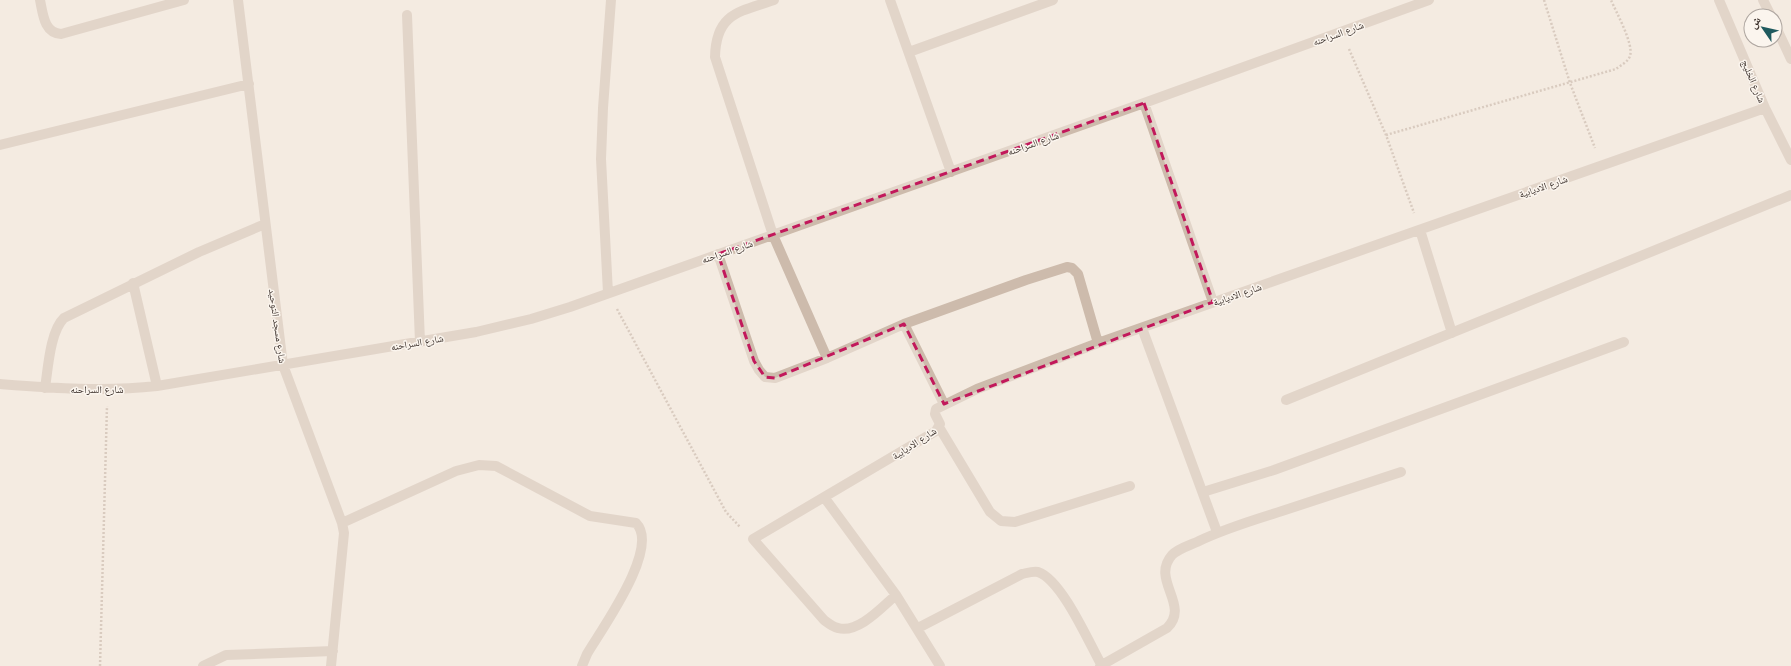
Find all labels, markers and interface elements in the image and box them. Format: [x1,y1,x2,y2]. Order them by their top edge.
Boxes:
north arrow [1743,8,1783,48]
text: ش [1746,13,1765,32]
street label: شارع السراحنه [1311,18,1366,49]
street label: شارع الخليج [1739,58,1769,105]
street label: شارع السراحنه [1006,129,1061,158]
street label: شارع الاديابية [1517,172,1569,201]
street label: شارع السراحنه [700,237,755,266]
street label: شارع الاديابية [1211,280,1263,309]
street label: شارع مسجد التوحيد [266,288,289,364]
street label: شارع السراحنه [390,331,445,354]
street label: شارع السراحنه [70,383,124,396]
street label: شارع الاديابية [890,424,939,463]

